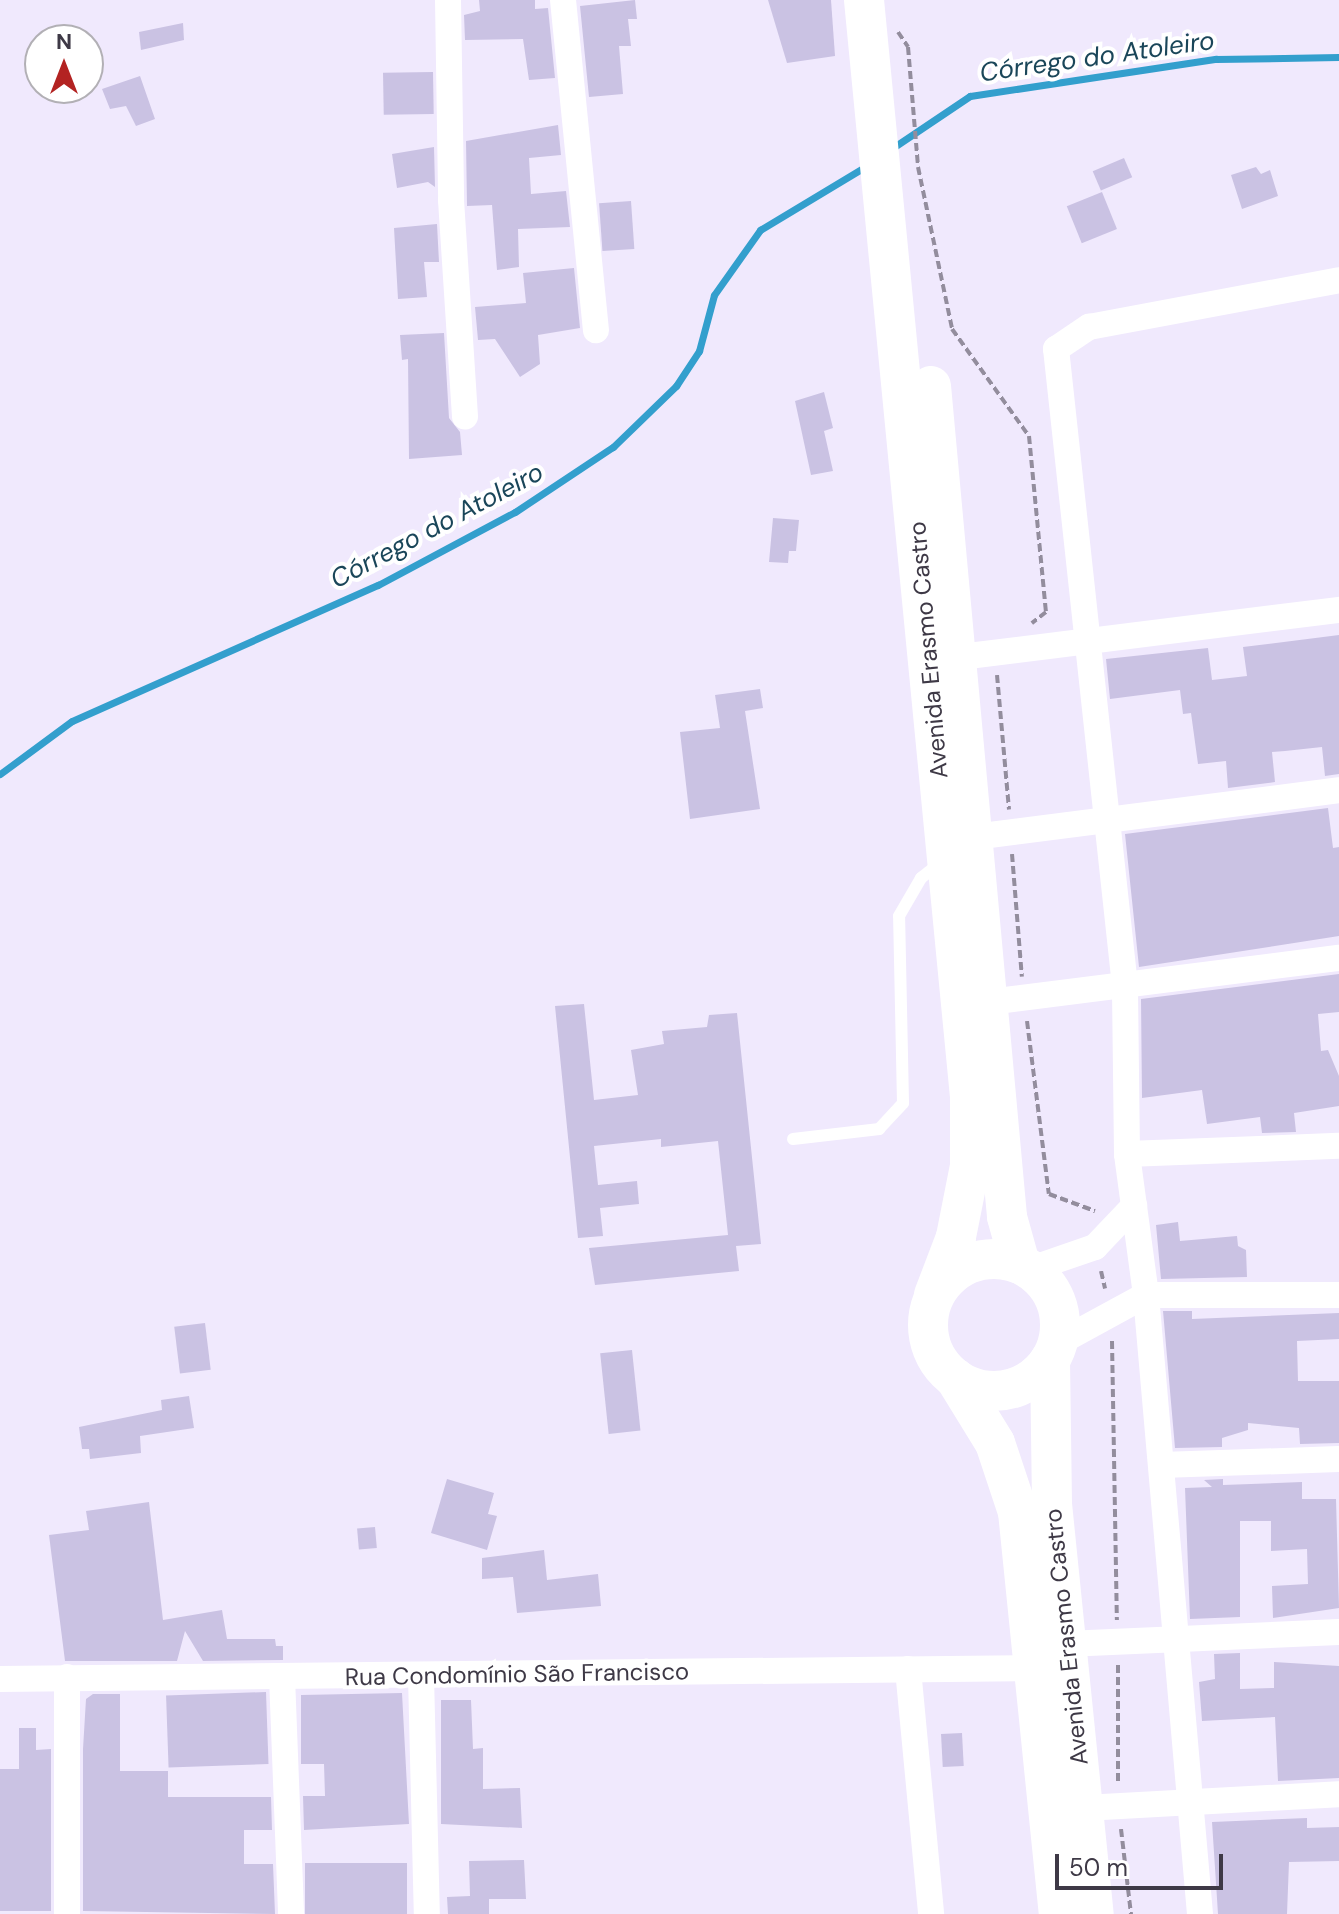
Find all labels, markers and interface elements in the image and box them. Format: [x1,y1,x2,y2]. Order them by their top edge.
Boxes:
north arrow [24,24,104,104]
water label: Córrego do Atoleiro [978,25,1216,89]
text: N [56,27,72,56]
water label: Córrego do Atoleiro [325,457,549,595]
street label: Avenida Erasmo Castro [902,520,954,780]
street label: Avenida Erasmo Castro [1038,1507,1094,1767]
street label: Rua Condomínio São Francisco [345,1657,689,1691]
scale bar [1059,1838,1227,1888]
text: 50 m [1069,1852,1128,1883]

